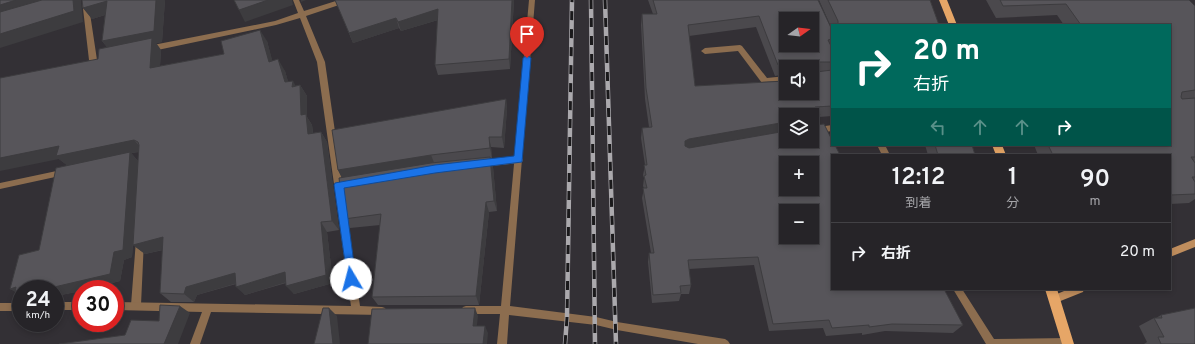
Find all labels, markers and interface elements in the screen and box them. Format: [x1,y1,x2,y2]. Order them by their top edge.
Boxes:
north arrow [779,12,819,52]
map controls [779,12,819,244]
pin [510,17,544,58]
icon: arrive [516,23,538,45]
text: 20 m [913,34,980,70]
icon: right [847,40,899,92]
button: sound [779,60,819,100]
text: 右折 [913,74,949,97]
button: layers [779,108,819,148]
icon: left [927,116,949,138]
icon: ahead [969,116,991,138]
icon: ahead [1011,116,1033,138]
icon: right [1053,116,1075,138]
button: + [779,156,819,196]
text: 12:12 [892,163,946,193]
text: 1 [1008,163,1017,193]
text: 90 [1080,165,1110,195]
text: m [1090,194,1101,210]
text: 到着 [906,196,932,212]
text: 分 [1006,196,1019,212]
button: − [779,204,819,244]
icon: right [847,242,869,264]
text: 20 m [1120,243,1155,262]
text: 右折 [881,245,911,264]
position arrow [330,258,372,300]
speed limit sign: 30 [72,280,124,332]
text: 24 [25,288,51,314]
text: km/h [26,309,50,322]

